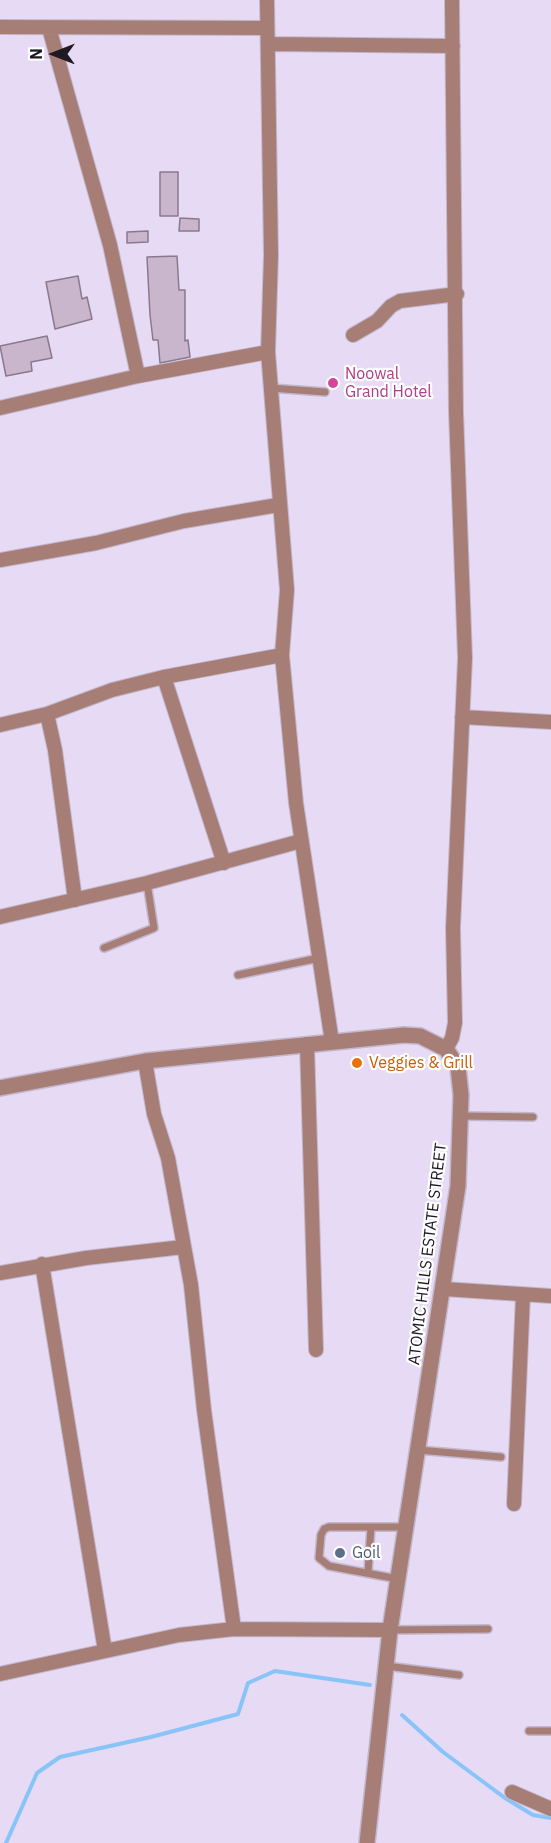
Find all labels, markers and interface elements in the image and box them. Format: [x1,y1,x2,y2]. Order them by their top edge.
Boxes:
north arrow [24,24,84,84]
text: N [26,48,46,60]
place label: Noowal Grand Hotel [345,364,432,402]
marker: Noowal Grand Hotel [326,376,340,390]
place label: Veggies & Grill [369,1053,473,1073]
marker: Veggies & Grill [350,1056,364,1070]
street label: ATOMIC HILLS ESTATE STREET [405,1142,451,1366]
place label: Goil [352,1543,380,1563]
marker: Goil [333,1546,347,1560]

